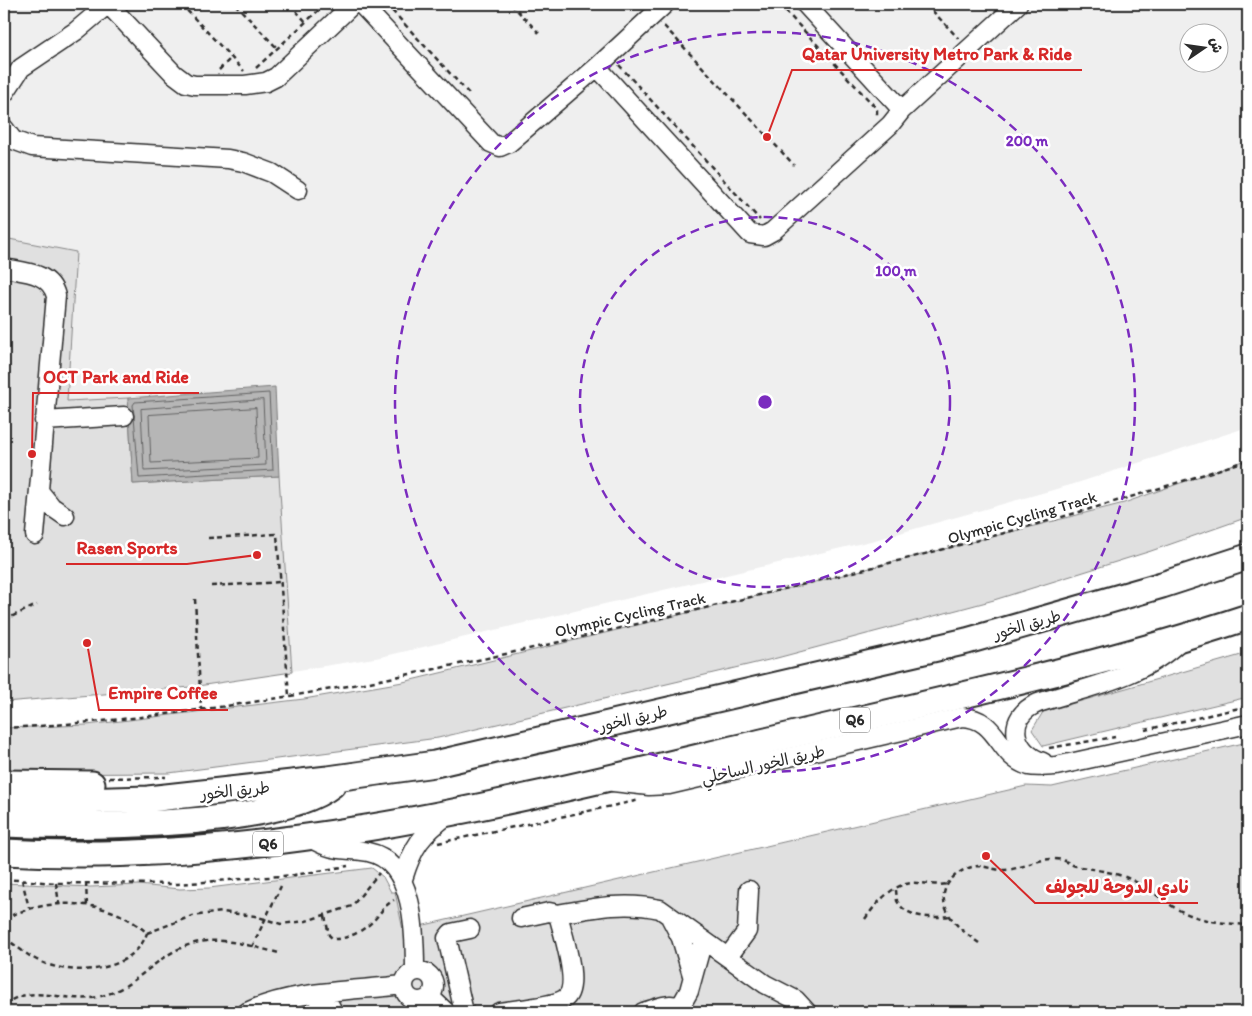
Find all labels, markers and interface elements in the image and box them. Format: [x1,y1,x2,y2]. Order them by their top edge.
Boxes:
north arrow [1180,22,1230,72]
text: ش [1206,36,1226,55]
callout: Qatar University Metro Park & Ride [792,37,1082,70]
text: Qatar University Metro Park & Ride [802,43,1073,65]
text: 200 m [1006,132,1049,150]
text: 100 m [875,262,917,280]
callout: OCT Park and Ride [33,360,199,393]
text: OCT Park and Ride [43,366,189,388]
centre of rings [756,393,774,411]
street label: Olympic Cycling Track [945,487,1099,548]
callout: Rasen Sports [66,531,187,564]
text: Rasen Sports [76,537,178,559]
street label: Olympic Cycling Track [553,588,708,641]
street label: طريق الخور [989,606,1064,645]
callout: Empire Coffee [99,677,228,710]
text: Empire Coffee [108,682,218,704]
street label: طريق الخور [595,701,669,737]
road number: Q6 [840,708,870,732]
street label: طريق الخور الساحلي [699,741,828,793]
street label: طريق الخور [197,777,271,805]
road number: Q6 [253,832,283,856]
callout: نادي الدوحة للجولف [1035,870,1198,903]
text: نادي الدوحة للجولف [1045,876,1189,901]

